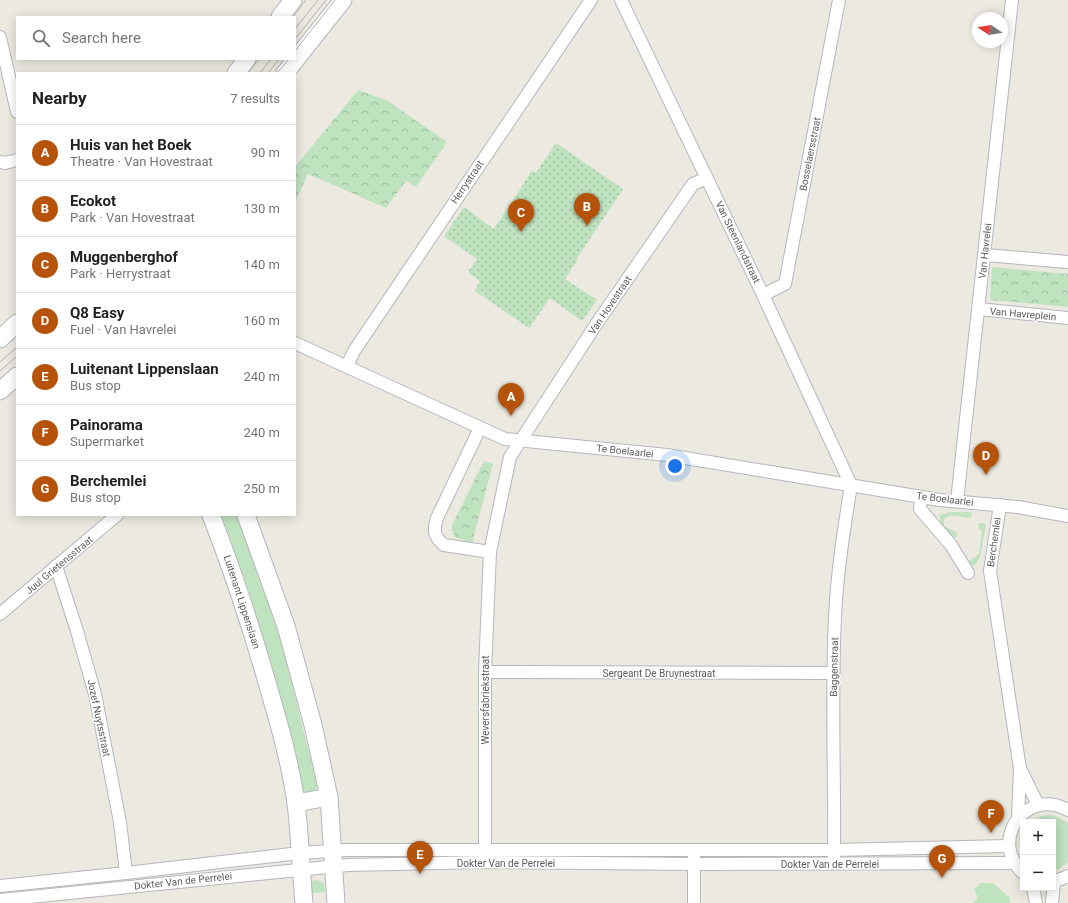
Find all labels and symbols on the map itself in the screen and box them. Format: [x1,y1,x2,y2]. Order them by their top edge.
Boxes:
north arrow [972,12,1008,48]
street label: Bosselaersstraat [797,116,823,192]
street label: Herrystraat [449,158,485,206]
pin: B [574,193,600,226]
pin: C [508,199,534,232]
street label: Van Steenlandstraat [713,199,763,285]
street label: Van Havrelei [977,223,993,279]
street label: Van Hovestraat [586,274,634,336]
street label: Van Havreplein [989,306,1057,322]
pin: A [498,383,524,416]
pin: D [973,442,999,475]
street label: Te Boelaarlei [596,443,654,459]
your location [665,456,685,476]
street label: Te Boelaarlei [916,490,974,508]
street label: Berchemlei [985,517,1003,567]
street label: Juul Grietensstraat [23,534,95,596]
street label: Luitenant Lippenslaan [222,554,262,650]
street label: Baggenstraat [828,637,840,697]
street label: Weversfabriekstraat [480,655,491,745]
street label: Sergeant De Bruynestraat [603,668,715,679]
street label: Jozef Nuytsstraat [85,678,113,758]
pin: F [978,800,1004,833]
pin: E [407,841,433,874]
pin: G [929,845,955,878]
street label: Dokter Van de Perrelei [457,858,555,869]
street label: Dokter Van de Perrelei [781,859,879,870]
street label: Dokter Van de Perrelei [133,870,233,892]

